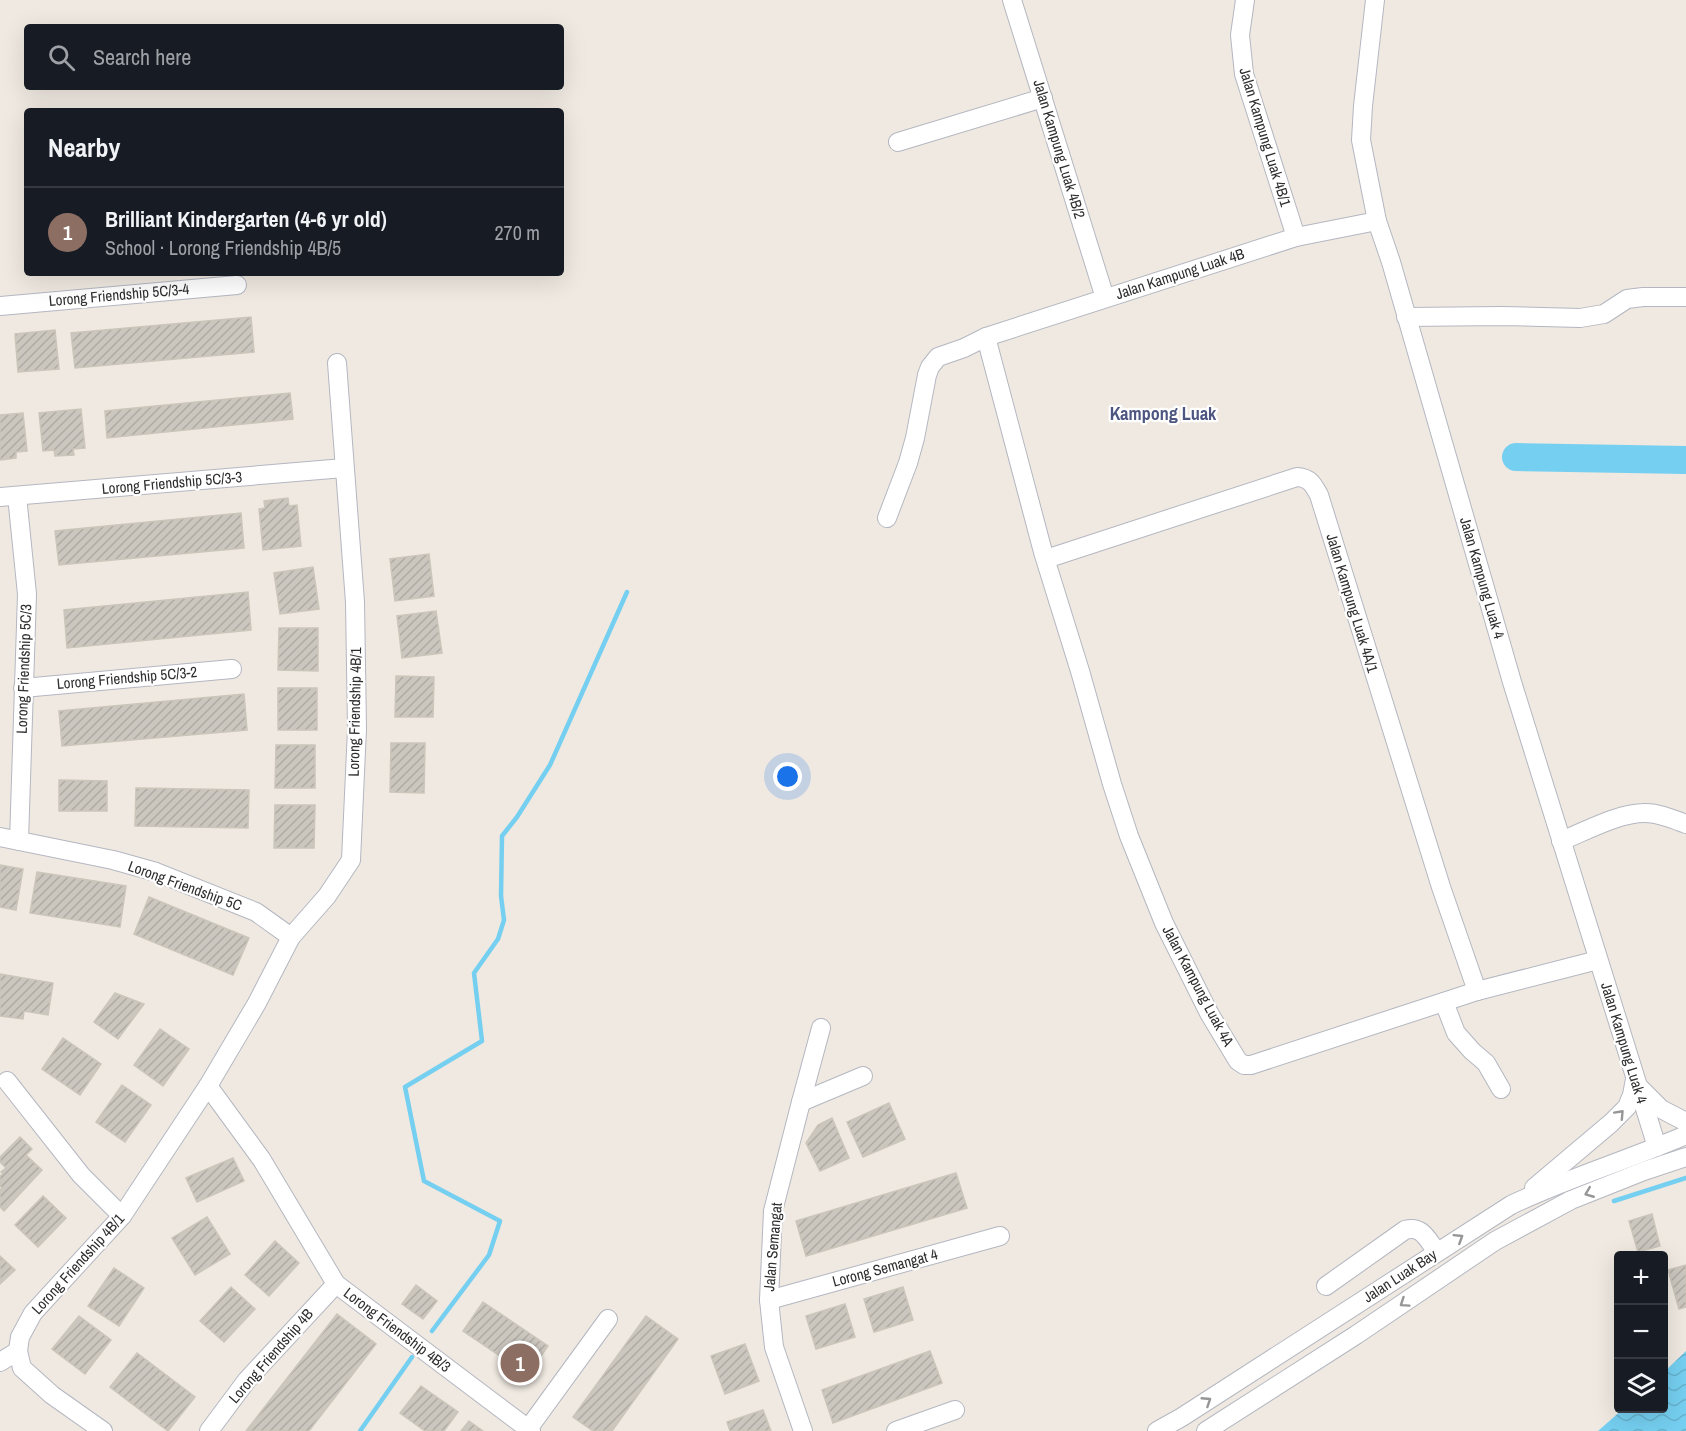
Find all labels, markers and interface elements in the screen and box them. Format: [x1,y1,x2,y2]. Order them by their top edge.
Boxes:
search box [24,24,564,90]
icon: search [45,41,78,74]
text: Search here [93,42,191,72]
street label: Jalan Kampung Luak 4B/1 [1234,65,1297,209]
street label: Jalan Kampung Luak 4B/2 [1028,77,1091,221]
text: Nearby [48,130,120,165]
text: Brilliant Kindergarten (4-6 yr old) [105,204,387,234]
text: 1 [63,219,72,246]
text: 270 m [494,219,540,246]
text: School · Lorong Friendship 4B/5 [105,234,341,261]
street label: Jalan Kampung Luak 4B [1113,243,1247,304]
street label: Lorong Friendship 5C/3-4 [48,278,190,311]
district label: Kampong Luak [1110,401,1217,426]
street label: Lorong Friendship 5C/3-3 [101,466,243,499]
street label: Jalan Kampung Luak 4 [1455,514,1510,641]
street label: Jalan Kampung Luak 4A/1 [1321,531,1384,675]
street label: Lorong Friendship 5C/3 [11,604,36,734]
street label: Lorong Friendship 4B/1 [343,647,366,777]
street label: Lorong Friendship 5C/3-2 [56,661,198,694]
your location [773,762,802,791]
street label: Lorong Friendship 5C [125,855,245,916]
street label: Jalan Kampung Luak 4A [1158,922,1240,1051]
street label: Jalan Kampung Luak 4 [1596,980,1653,1106]
one-way arrow [1613,1110,1624,1120]
one-way arrow [1585,1186,1596,1198]
street label: Jalan Semangat [758,1201,787,1292]
street label: Lorong Friendship 4B/1 [27,1209,129,1319]
one-way arrow [1453,1233,1463,1245]
street label: Lorong Semangat 4 [830,1243,940,1292]
street label: Jalan Luak Bay [1359,1243,1441,1307]
map controls [1614,1251,1668,1413]
button: + [1614,1251,1668,1305]
street label: Lorong Friendship 4B/3 [339,1282,455,1377]
one-way arrow [1400,1296,1411,1307]
street label: Lorong Friendship 4B [224,1304,318,1407]
button: − [1614,1305,1668,1359]
pin: 1 [500,1340,540,1386]
button: layers [1614,1359,1668,1413]
one-way arrow [1201,1396,1211,1408]

